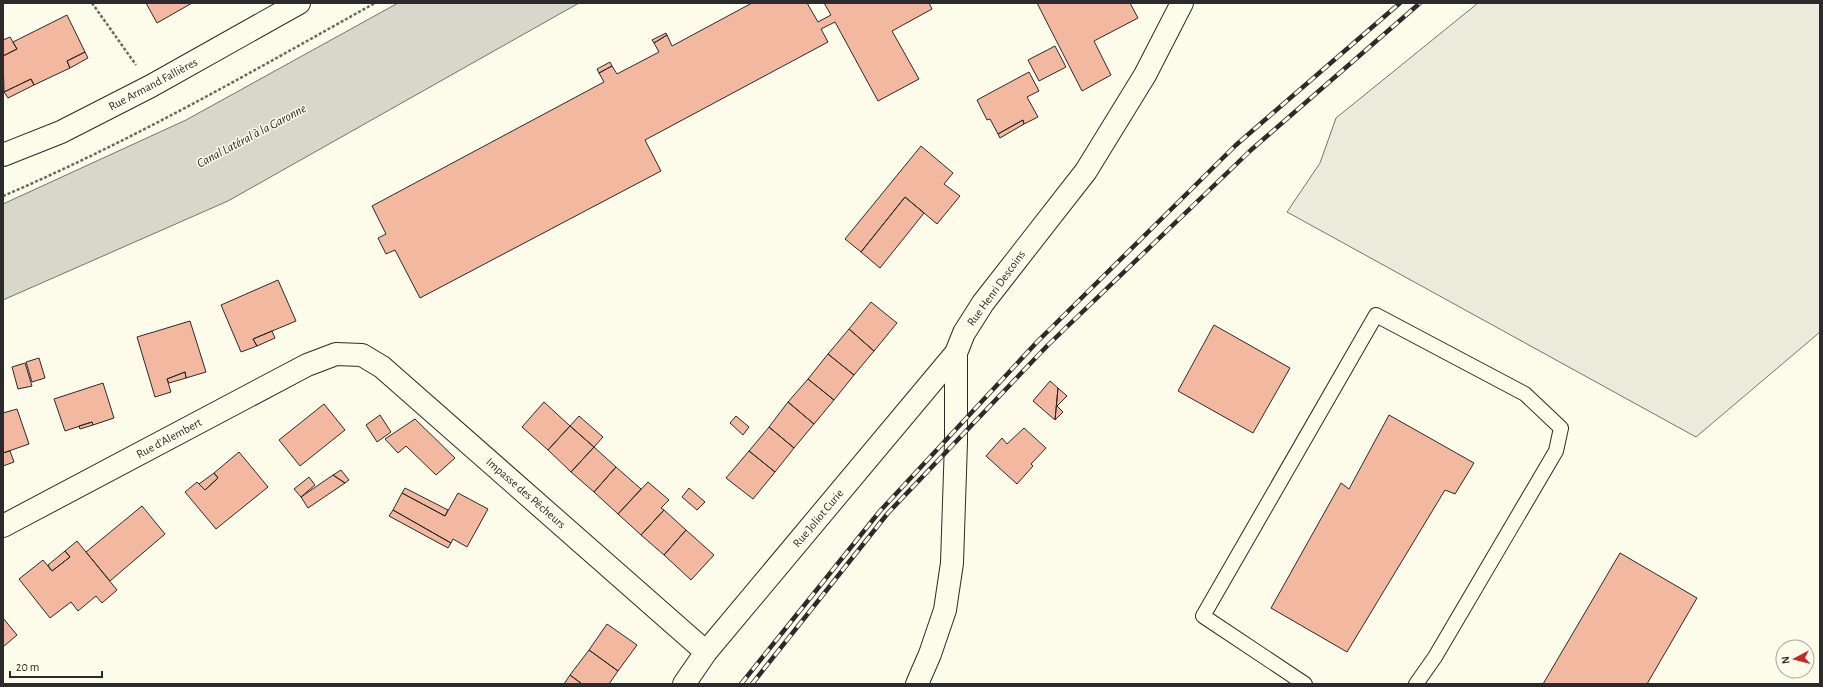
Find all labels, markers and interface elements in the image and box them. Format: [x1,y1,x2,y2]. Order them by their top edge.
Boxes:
street label: Rue Armand Fallières [107,56,199,112]
water label: Canal Latéral à la Garonne [195,102,309,171]
street label: Rue Henri Descoins [965,248,1027,328]
street label: Rue d'Alembert [134,416,204,460]
street label: Impasse des Pêcheurs [484,455,568,531]
street label: Rue Joliot Curie [790,487,846,549]
north arrow [1775,639,1815,679]
scale bar [10,653,102,679]
text: N [1780,656,1791,665]
text: 20 m [16,661,39,673]

